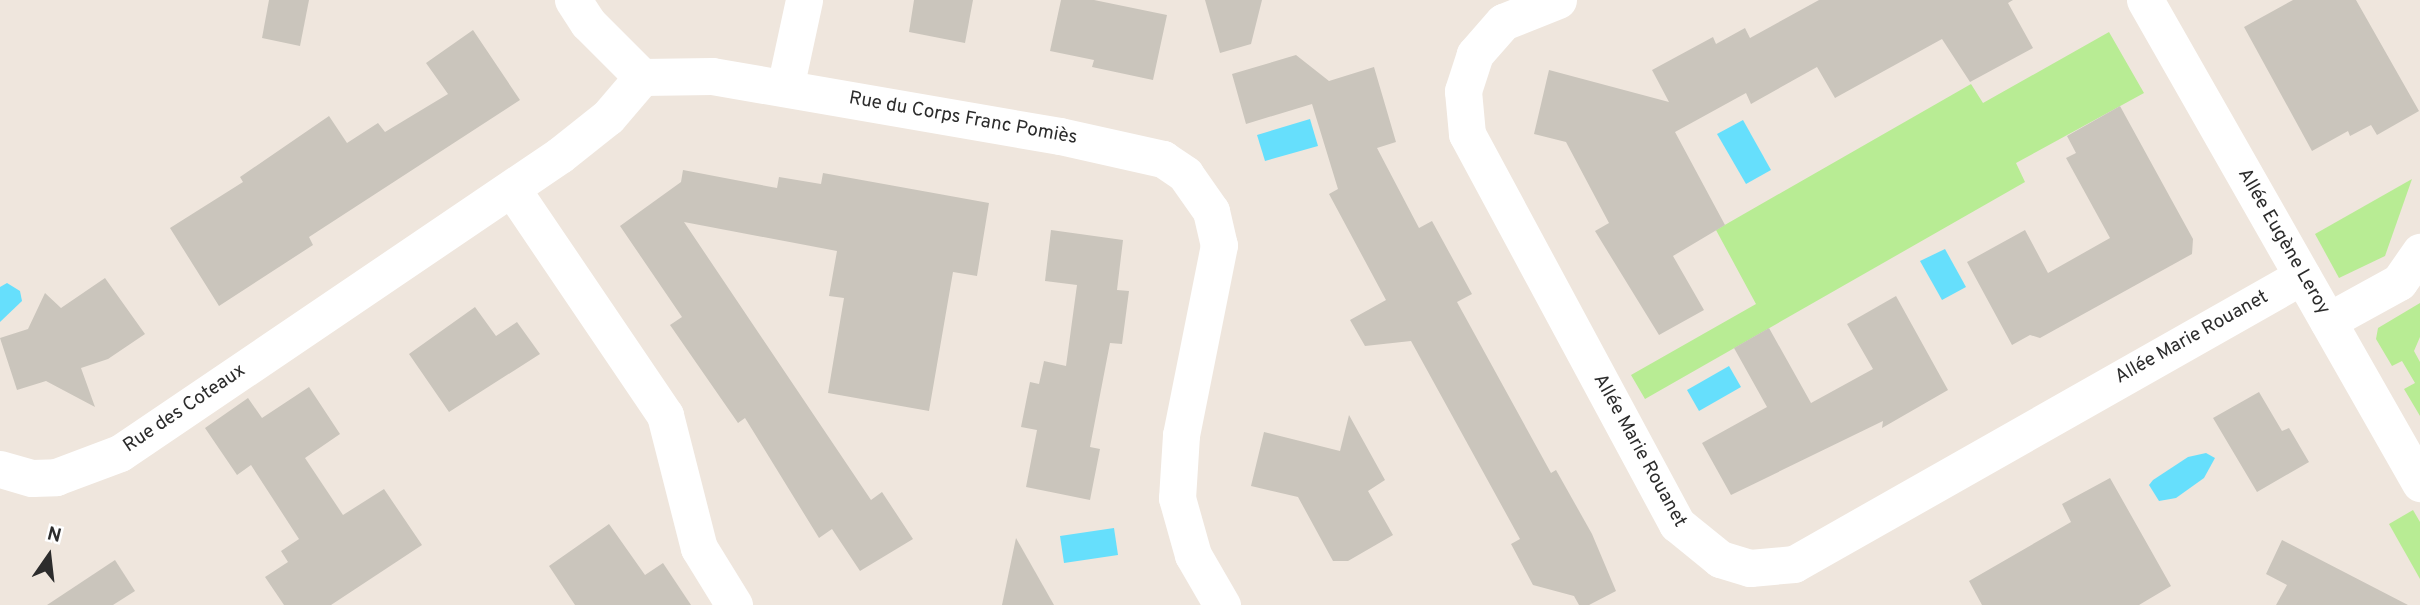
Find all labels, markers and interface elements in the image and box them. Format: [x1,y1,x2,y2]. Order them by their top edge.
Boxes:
street label: Rue du Corps Franc Pomiès [847,88,1079,150]
street label: Allée Eugène Leroy [2232,165,2334,319]
street label: Allée Marie Rouanet [2111,286,2273,390]
street label: Rue des Coteaux [120,360,250,458]
street label: Allée Marie Rouanet [1587,370,1691,532]
north arrow [14,521,84,591]
text: N [45,522,64,549]

